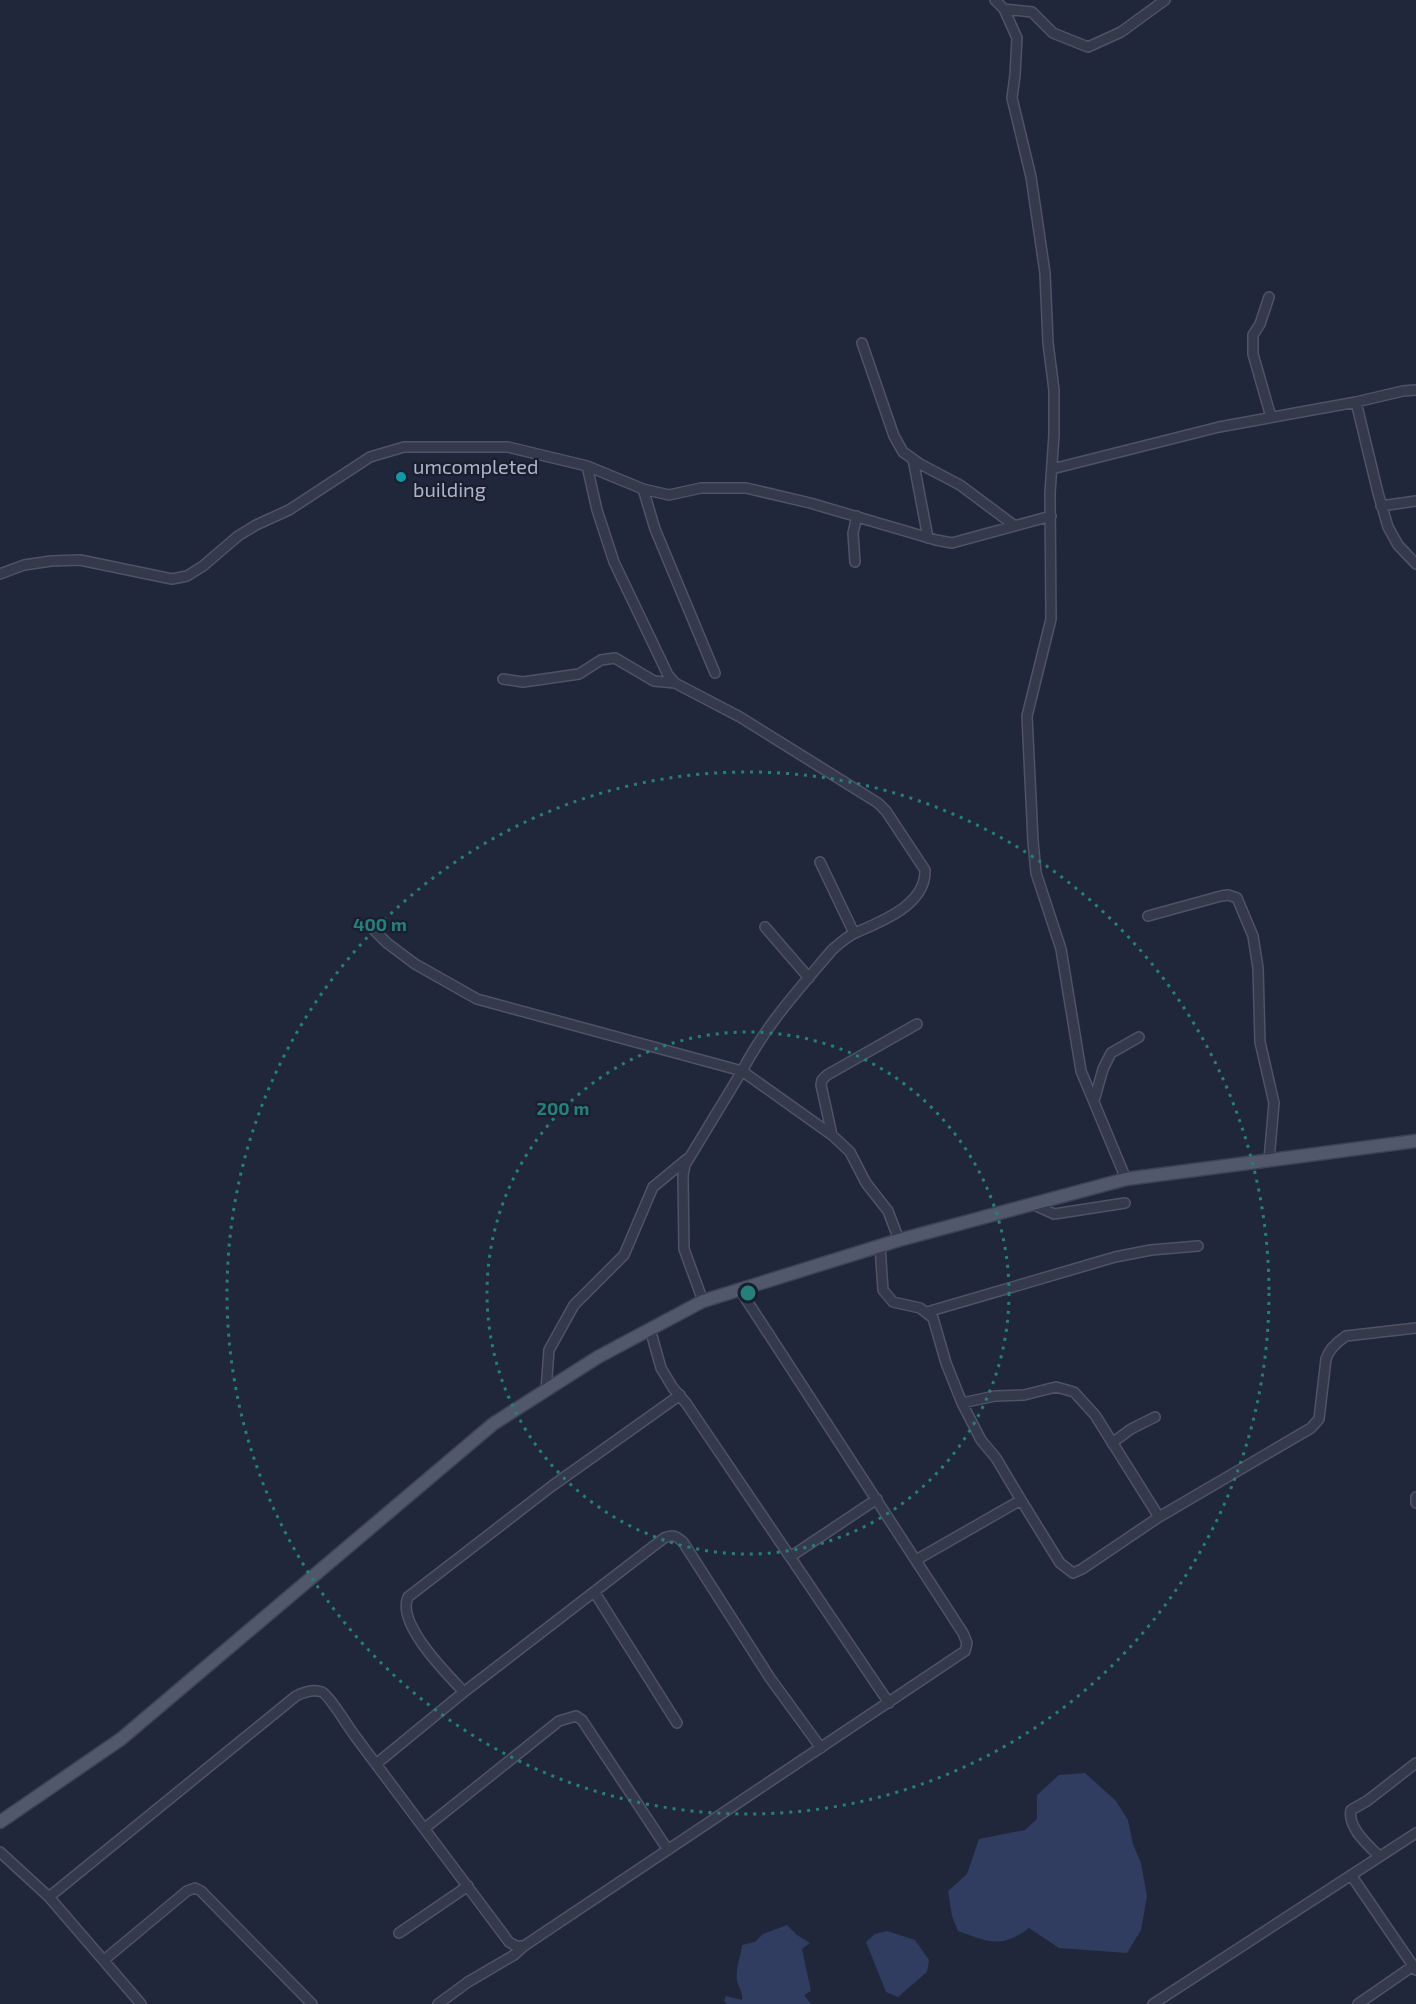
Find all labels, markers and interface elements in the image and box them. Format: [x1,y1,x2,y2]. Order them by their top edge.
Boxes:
place label: umcompleted building [413,454,539,501]
marker: umcompleted building [394,470,408,484]
text: 400 m [353,913,407,935]
text: 200 m [537,1097,589,1119]
centre of rings [738,1283,758,1303]

